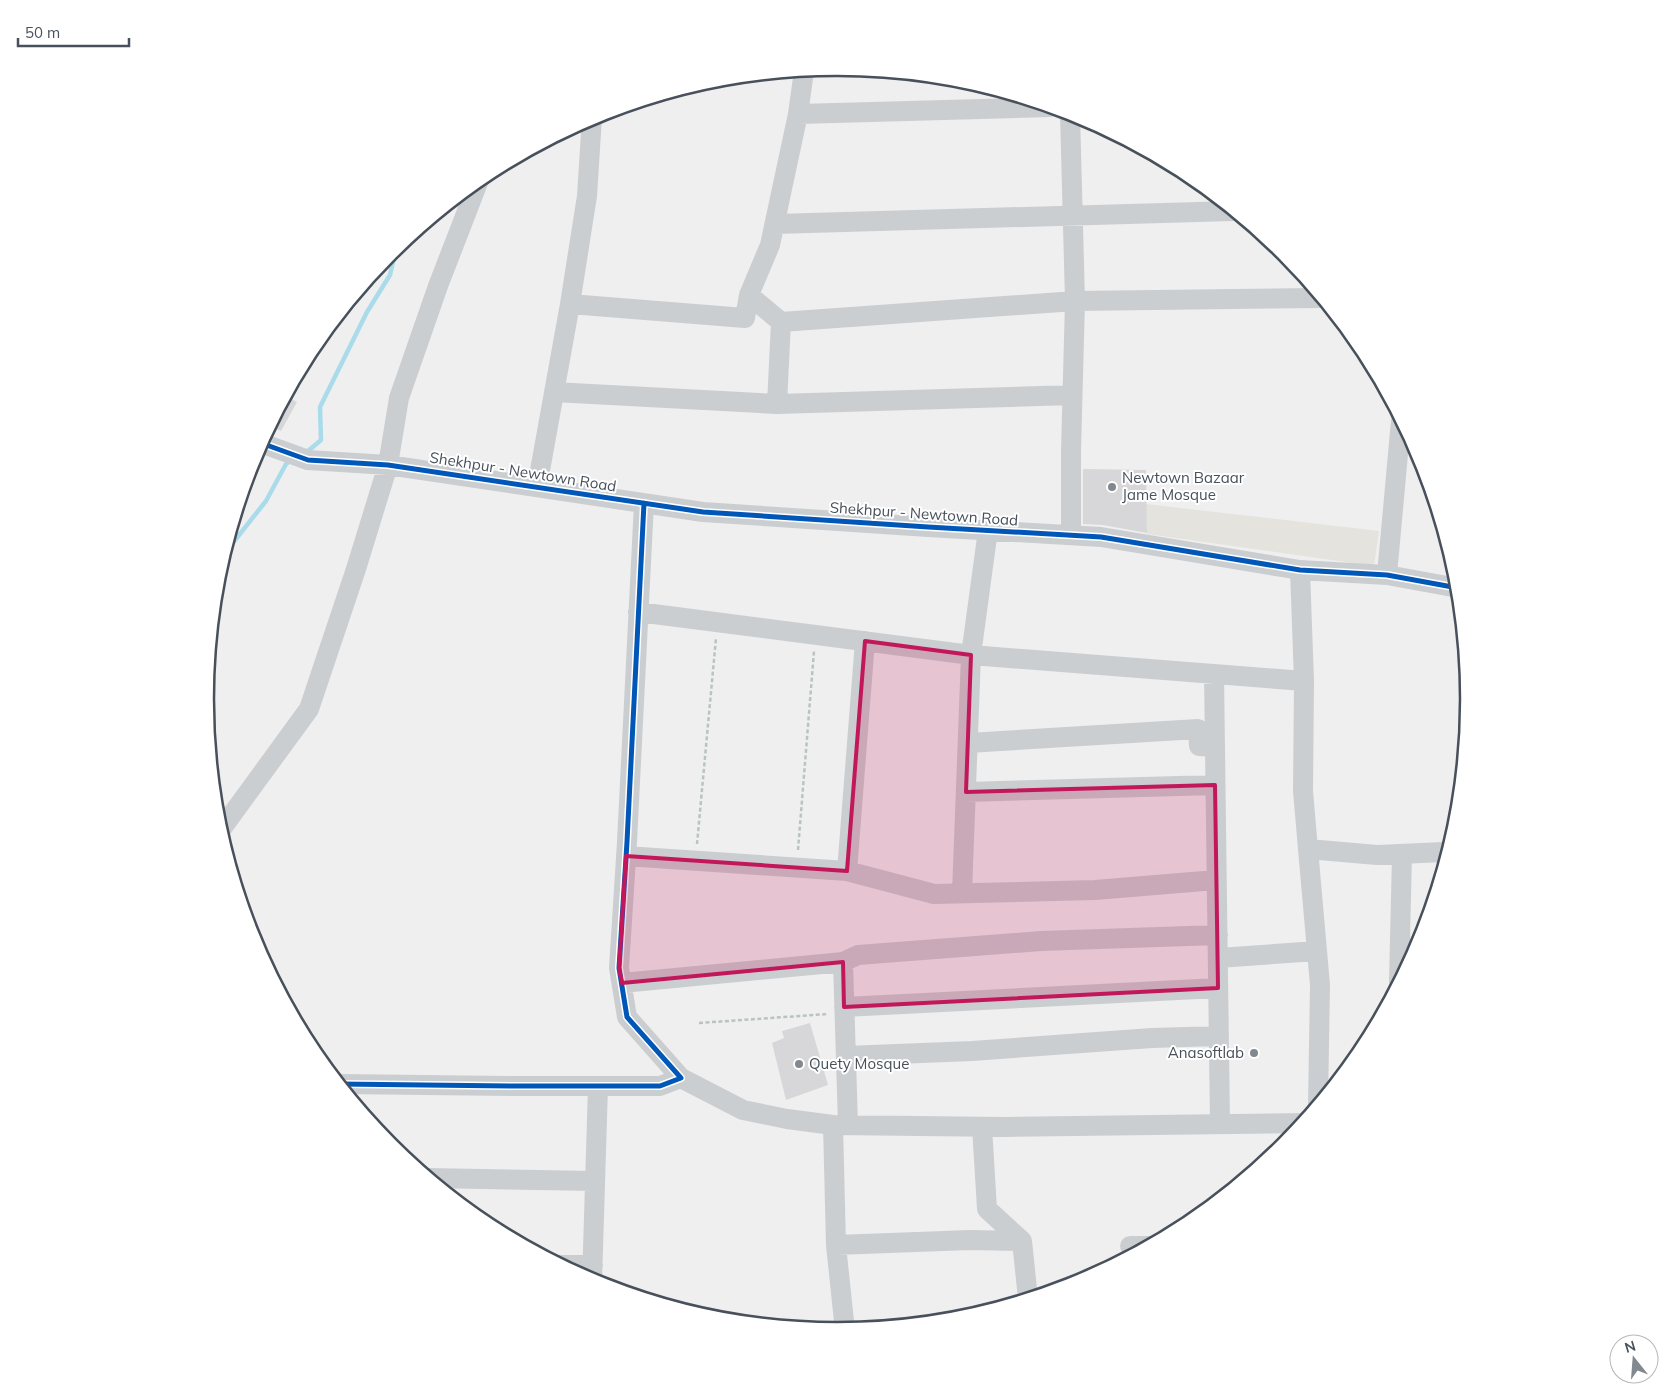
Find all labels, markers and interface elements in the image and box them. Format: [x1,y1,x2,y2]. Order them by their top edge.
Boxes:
scale bar [18,15,129,47]
text: 50 m [25,23,60,42]
street label: Shekhpur - Newtown Road [428,447,618,496]
place label: Newtown Bazaar Jame Mosque [1122,468,1245,504]
marker: Newtown Bazaar Jame Mosque [1106,481,1118,493]
street label: Shekhpur - Newtown Road [829,497,1019,530]
place label: Anasoftlab [1168,1043,1244,1062]
marker: Anasoftlab [1248,1047,1260,1059]
place label: Quety Mosque [809,1054,909,1073]
marker: Quety Mosque [793,1058,805,1070]
north arrow [1609,1334,1659,1384]
text: N [1623,1336,1638,1357]

